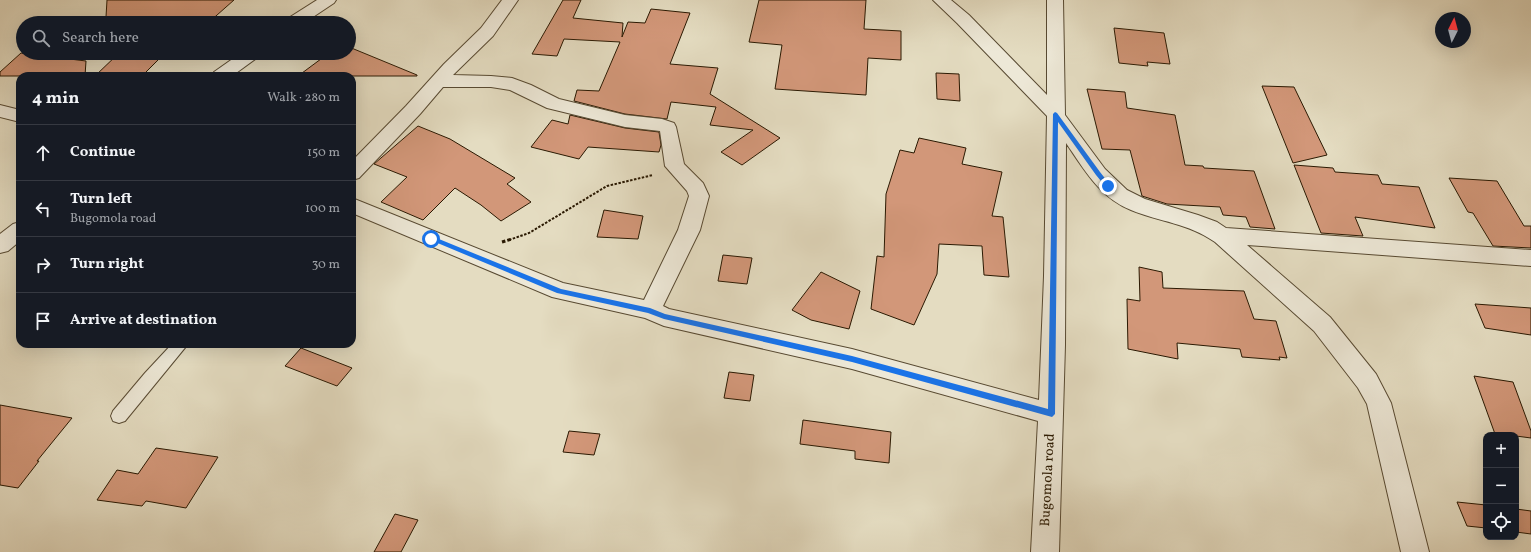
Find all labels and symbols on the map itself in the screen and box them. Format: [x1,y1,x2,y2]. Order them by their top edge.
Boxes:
north arrow [1435,12,1471,48]
route end [1099,177,1117,195]
route start [422,230,440,248]
street label: Bugomola road [1036,433,1060,527]

